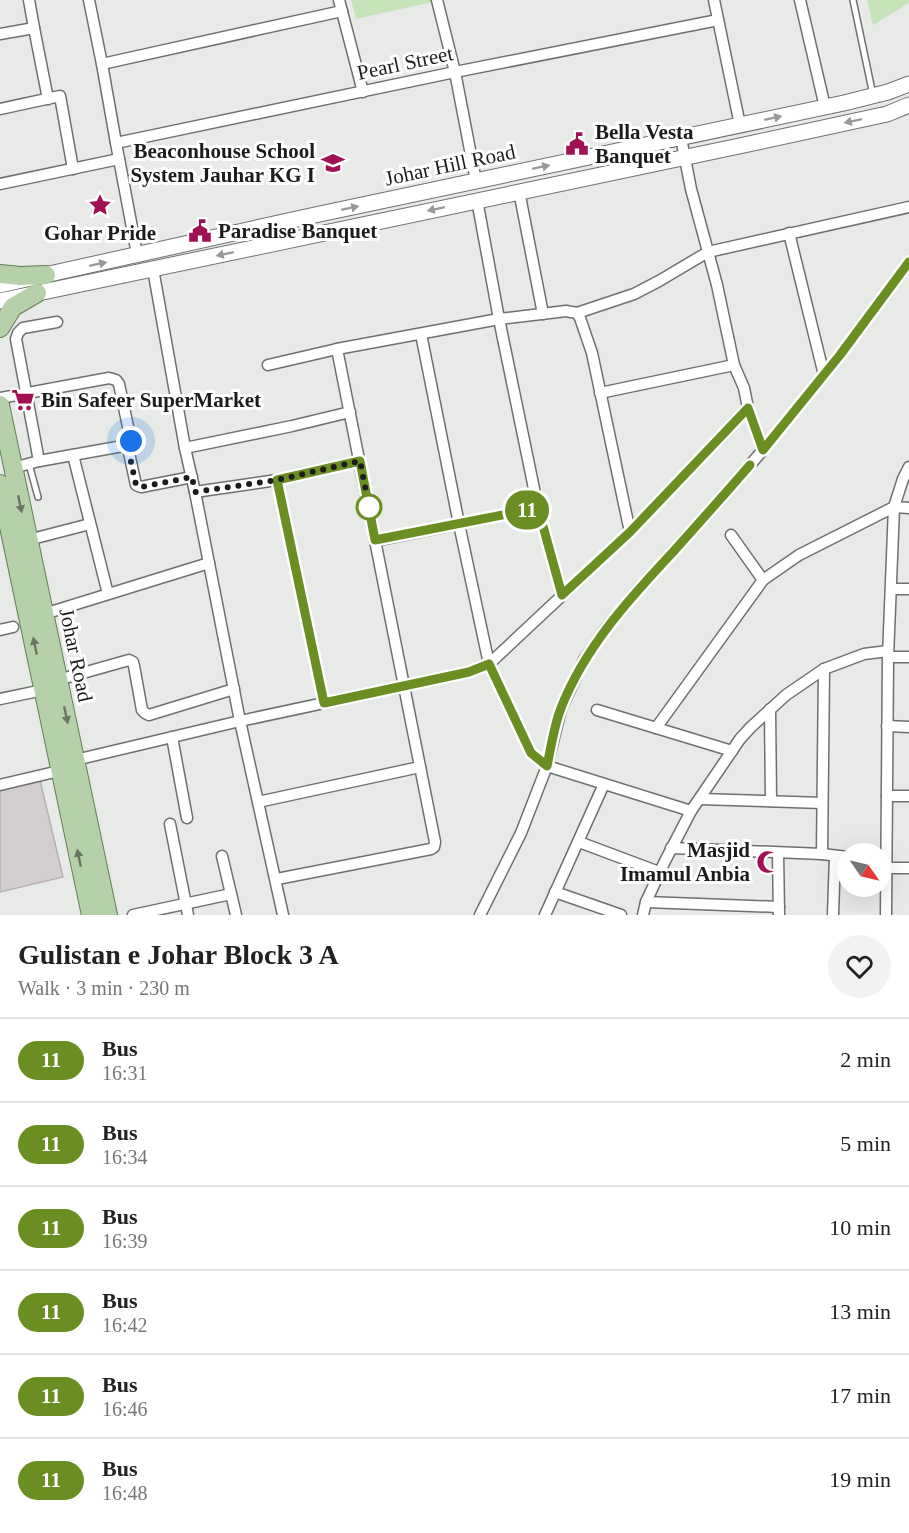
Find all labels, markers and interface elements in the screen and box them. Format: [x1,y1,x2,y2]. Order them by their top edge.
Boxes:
street label: Pearl Street [355,41,455,85]
one-way arrow [763,113,782,123]
one-way arrow [843,117,862,126]
place label: Bella Vesta Banquet [595,120,694,168]
public building icon: Bella Vesta Banquet [564,131,590,157]
place label: Beaconhouse School System Jauhar KG I [130,139,315,187]
street label: Johar Hill Road [382,139,518,191]
school or university icon: Beaconhouse School System Jauhar KG I [320,150,346,176]
one-way arrow [531,162,550,171]
place icon: Gohar Pride [87,192,113,218]
one-way arrow [341,203,360,212]
one-way arrow [426,205,445,214]
public building icon: Paradise Banquet [187,218,213,244]
place label: Paradise Banquet [218,219,377,243]
place label: Gohar Pride [44,221,156,245]
one-way arrow [215,250,234,259]
one-way arrow [89,259,108,268]
supermarket icon: Bin Safeer SuperMarket [10,387,36,413]
place label: Bin Safeer SuperMarket [41,388,261,412]
your location [116,426,146,456]
line badge: 11 [500,490,554,530]
one-way arrow [16,494,26,513]
unlabelled marker [356,494,382,520]
text: 11 [517,498,537,522]
street label: Johar Road [54,606,98,704]
one-way arrow [30,637,39,656]
one-way arrow [62,706,71,725]
place label: Masjid Imamul Anbia [620,838,750,886]
north arrow [837,843,891,897]
map controls [837,843,891,897]
one-way arrow [73,849,83,867]
mosque icon: Masjid Imamul Anbia [755,849,781,875]
button: heart [828,935,891,998]
text: Gulistan e Johar Block 3 A [18,939,339,970]
text: Walk · 3 min · 230 m [18,977,190,999]
text: Bus [102,1036,137,1061]
text: 2 min [840,1047,891,1072]
text: 11 [41,1048,61,1072]
text: 16:31 [102,1062,148,1084]
text: Bus [102,1120,137,1145]
text: 5 min [840,1131,891,1156]
text: 11 [41,1132,61,1156]
text: 16:34 [102,1146,148,1168]
text: Bus [102,1204,137,1229]
text: 10 min [829,1215,891,1240]
text: 11 [41,1216,61,1240]
text: 16:39 [102,1230,148,1252]
text: Bus [102,1288,137,1313]
text: 13 min [829,1299,891,1324]
text: 11 [41,1300,61,1324]
text: 16:42 [102,1314,148,1336]
text: Bus [102,1372,137,1397]
text: 17 min [829,1383,891,1408]
text: 11 [41,1384,61,1408]
text: 16:46 [102,1398,148,1420]
text: Bus [102,1456,137,1481]
text: 19 min [829,1467,891,1492]
text: 11 [41,1468,61,1492]
text: 16:48 [102,1482,148,1504]

